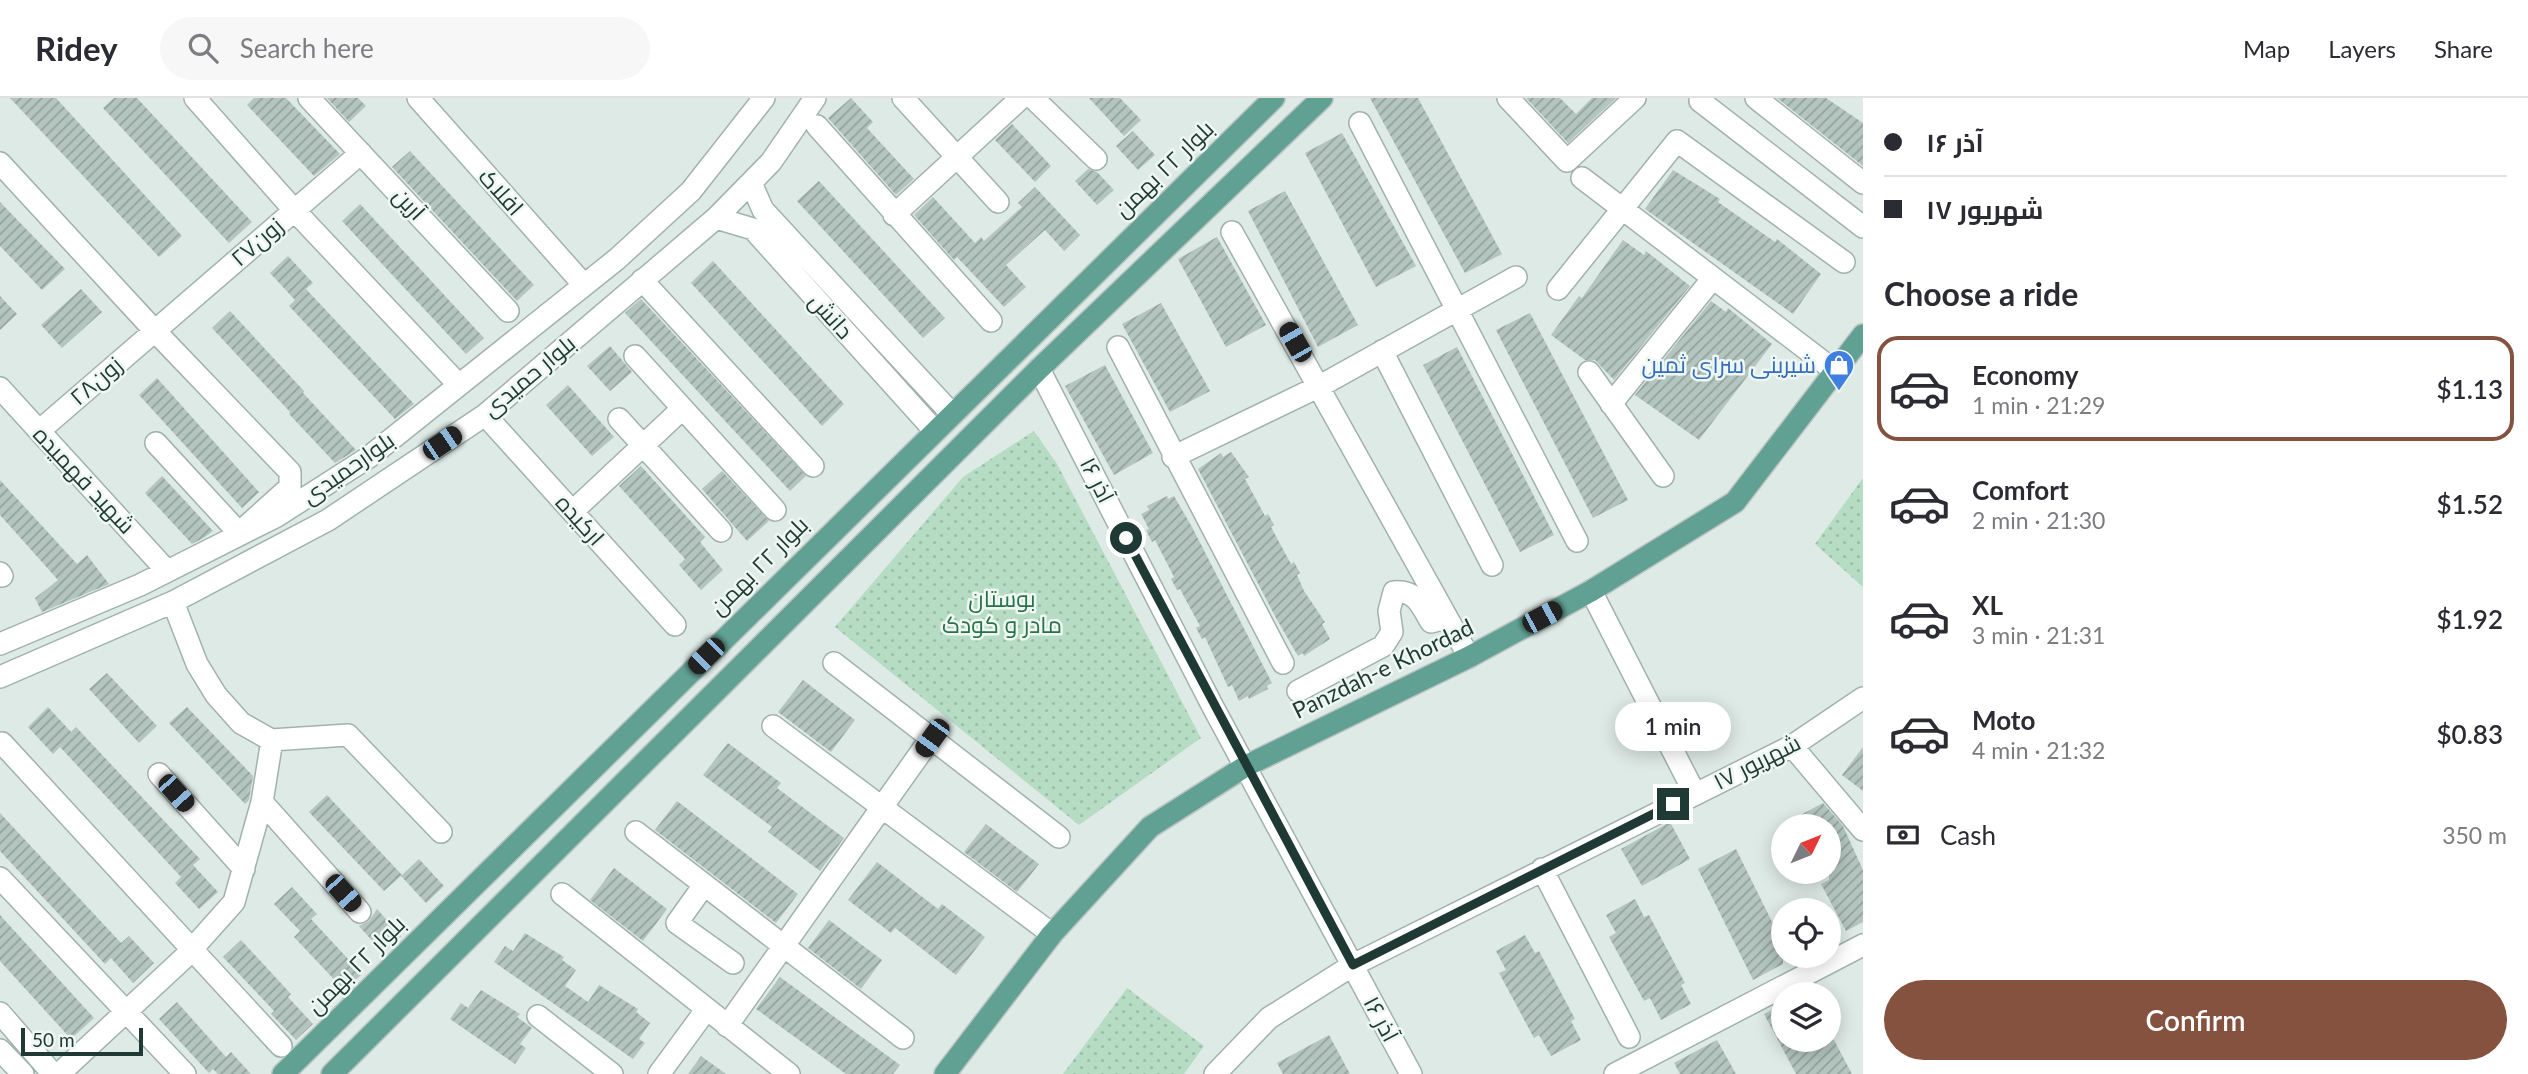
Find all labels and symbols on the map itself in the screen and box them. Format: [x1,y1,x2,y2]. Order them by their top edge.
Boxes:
street label: بلوار ۲۲ بهمن [1108,114,1220,223]
street label: افلاک [473,162,530,221]
street label: آرین [387,181,432,226]
street label: زون۲۷ [224,211,289,272]
street label: دانش [803,287,860,345]
car [1276,319,1315,365]
street label: بلوار حمیدی [476,328,581,423]
shop icon: شیرینی سرای ثمین [1822,348,1856,392]
street label: زون۲۸ [63,350,128,411]
place label: شیرینی سرای ثمین [1641,350,1816,379]
street label: شهید فهمیده [27,420,141,539]
car [419,423,466,463]
street label: بلوارحمیدی [296,425,400,510]
street label: ۱۶ آذر [1075,452,1121,507]
street label: ارکیده [551,488,611,551]
street label: بلوار ۲۲ بهمن [703,510,814,621]
route start [1110,522,1142,554]
park label: بوستان مادر و کودک [942,584,1062,638]
car [1519,598,1566,636]
street label: Panzdah-e Khordad [1287,612,1478,724]
car [684,634,729,678]
callout: 1 min [1615,702,1731,752]
car [912,715,953,761]
street label: ۱۷ شهریور [1708,727,1805,796]
car [155,770,198,816]
route end [1657,788,1689,820]
north arrow [1771,814,1841,884]
car [322,870,365,916]
street label: بلوار ۲۲ بهمن [300,909,411,1020]
street label: ۱۶ آذر [1358,991,1405,1046]
scale bar [21,1025,144,1057]

